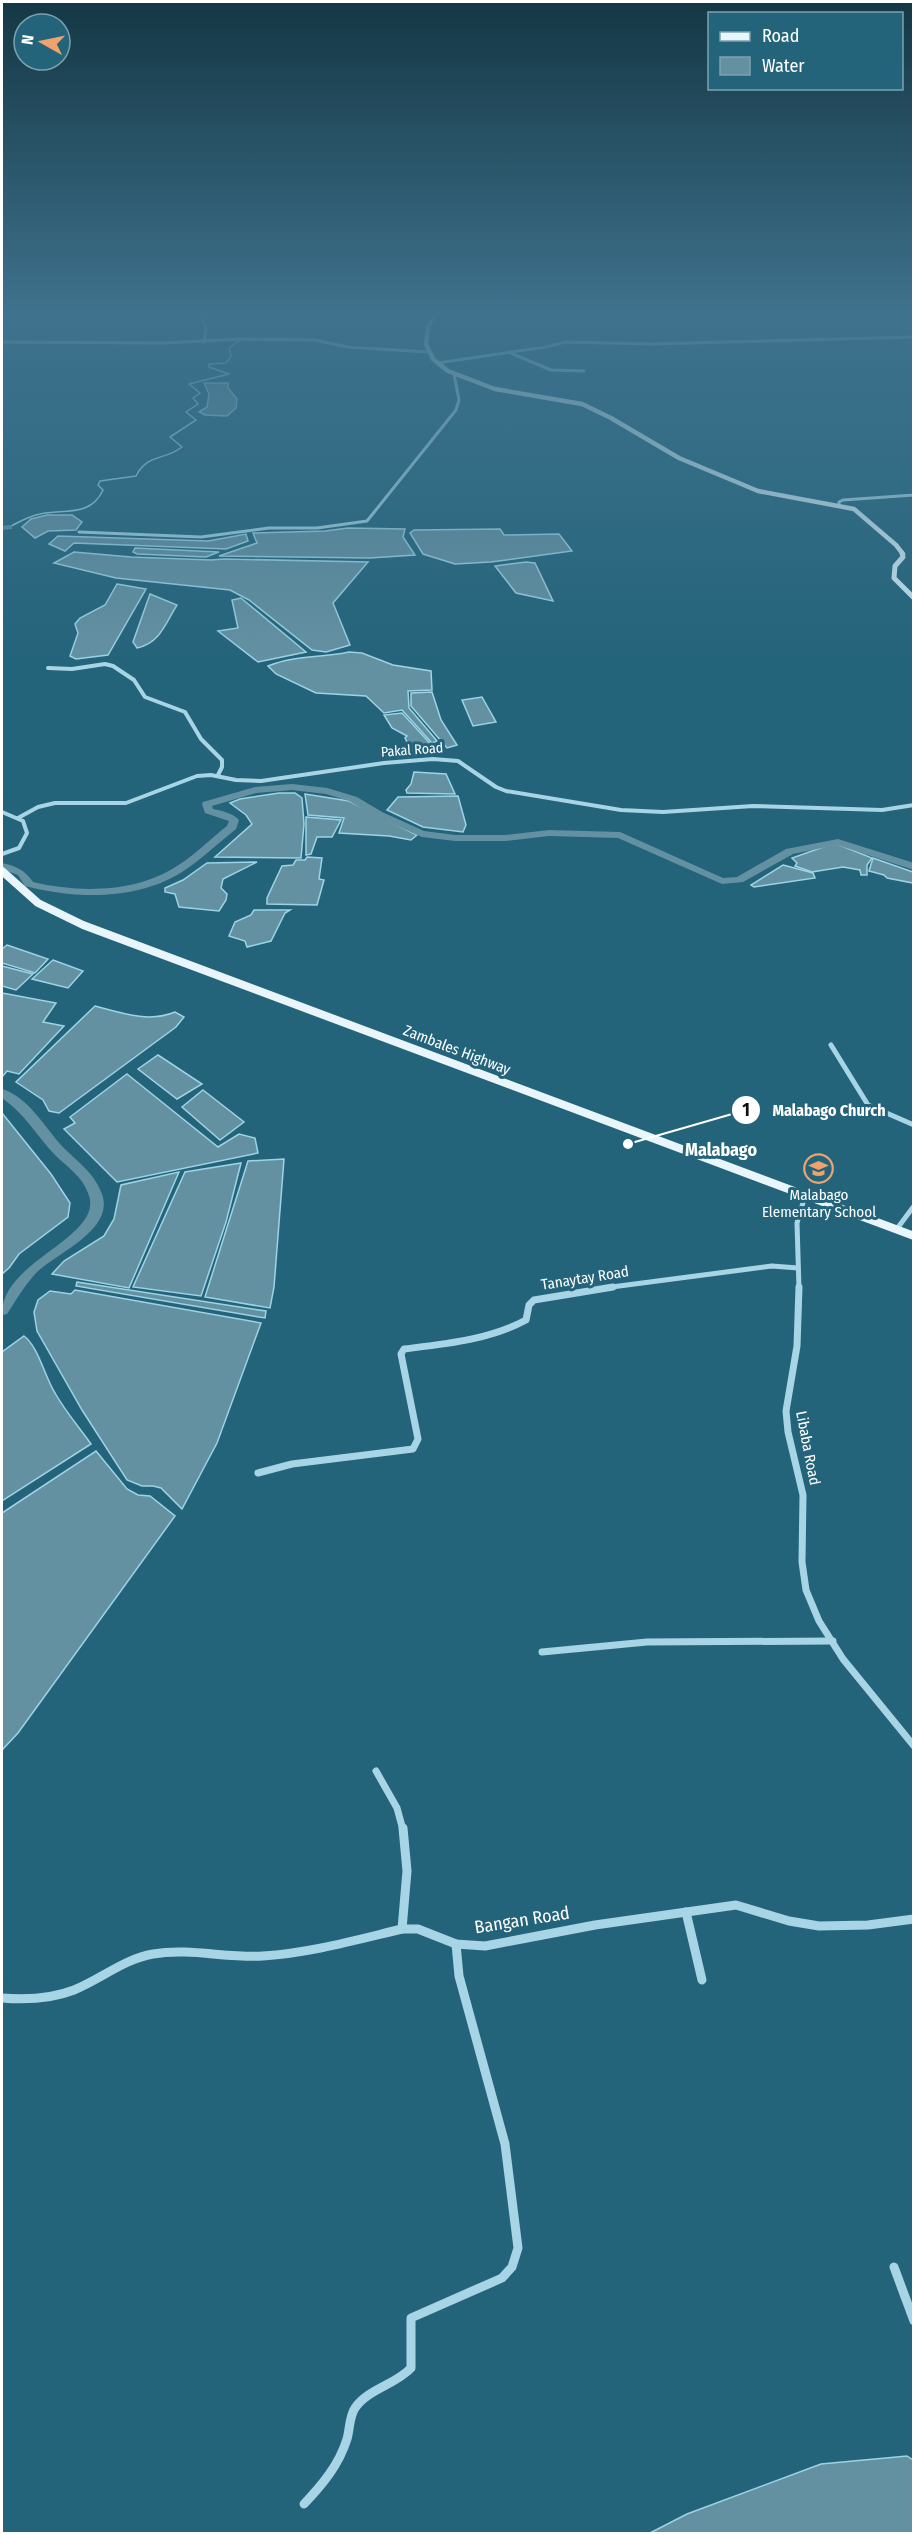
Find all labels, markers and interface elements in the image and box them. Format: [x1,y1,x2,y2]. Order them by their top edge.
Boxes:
north arrow [12,12,72,72]
legend [708,12,903,90]
text: Road [762,25,799,47]
text: N [18,34,38,46]
text: Water [762,55,805,77]
street label: Pakal Road [380,739,444,761]
street label: Zambales Highway [401,1021,513,1079]
callout: Malabago Church [731,1093,898,1127]
text: 1 [742,1099,750,1121]
text: Malabago Church [772,1101,886,1120]
district label: Malabago [685,1139,757,1161]
school or university icon: Malabago Elementary School [803,1152,835,1184]
place label: Malabago Elementary School [762,1186,876,1221]
street label: Tanaytay Road [540,1262,630,1294]
street label: Libaba Road [792,1409,824,1487]
street label: Bangan Road [473,1902,571,1938]

